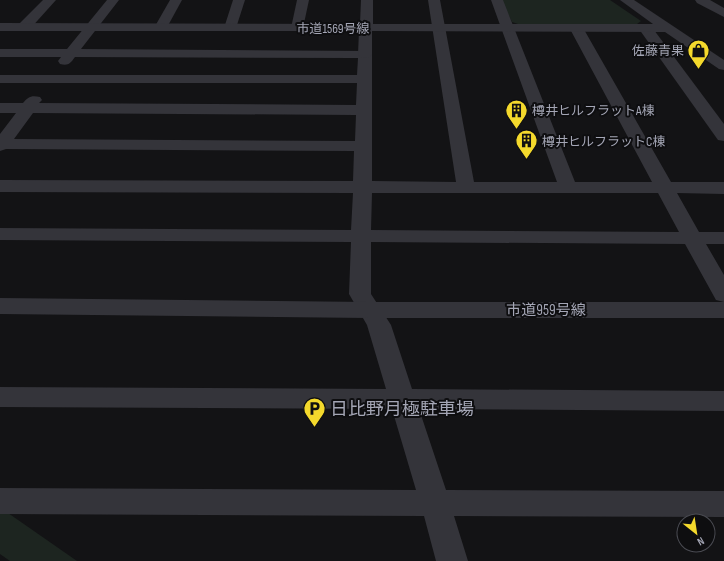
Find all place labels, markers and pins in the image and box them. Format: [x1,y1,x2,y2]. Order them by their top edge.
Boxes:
shop icon: 佐藤青果 [686,37,712,70]
place label: 佐藤青果 [632,43,684,59]
building icon: 樽井ヒルフラットA棟 [503,97,529,130]
place label: 樽井ヒルフラットA棟 [532,103,655,119]
building icon: 樽井ヒルフラットC棟 [514,128,540,161]
place label: 樽井ヒルフラットC棟 [542,134,665,150]
parking icon: 日比野月極駐車場 [302,396,328,429]
place label: 日比野月極駐車場 [330,399,474,420]

